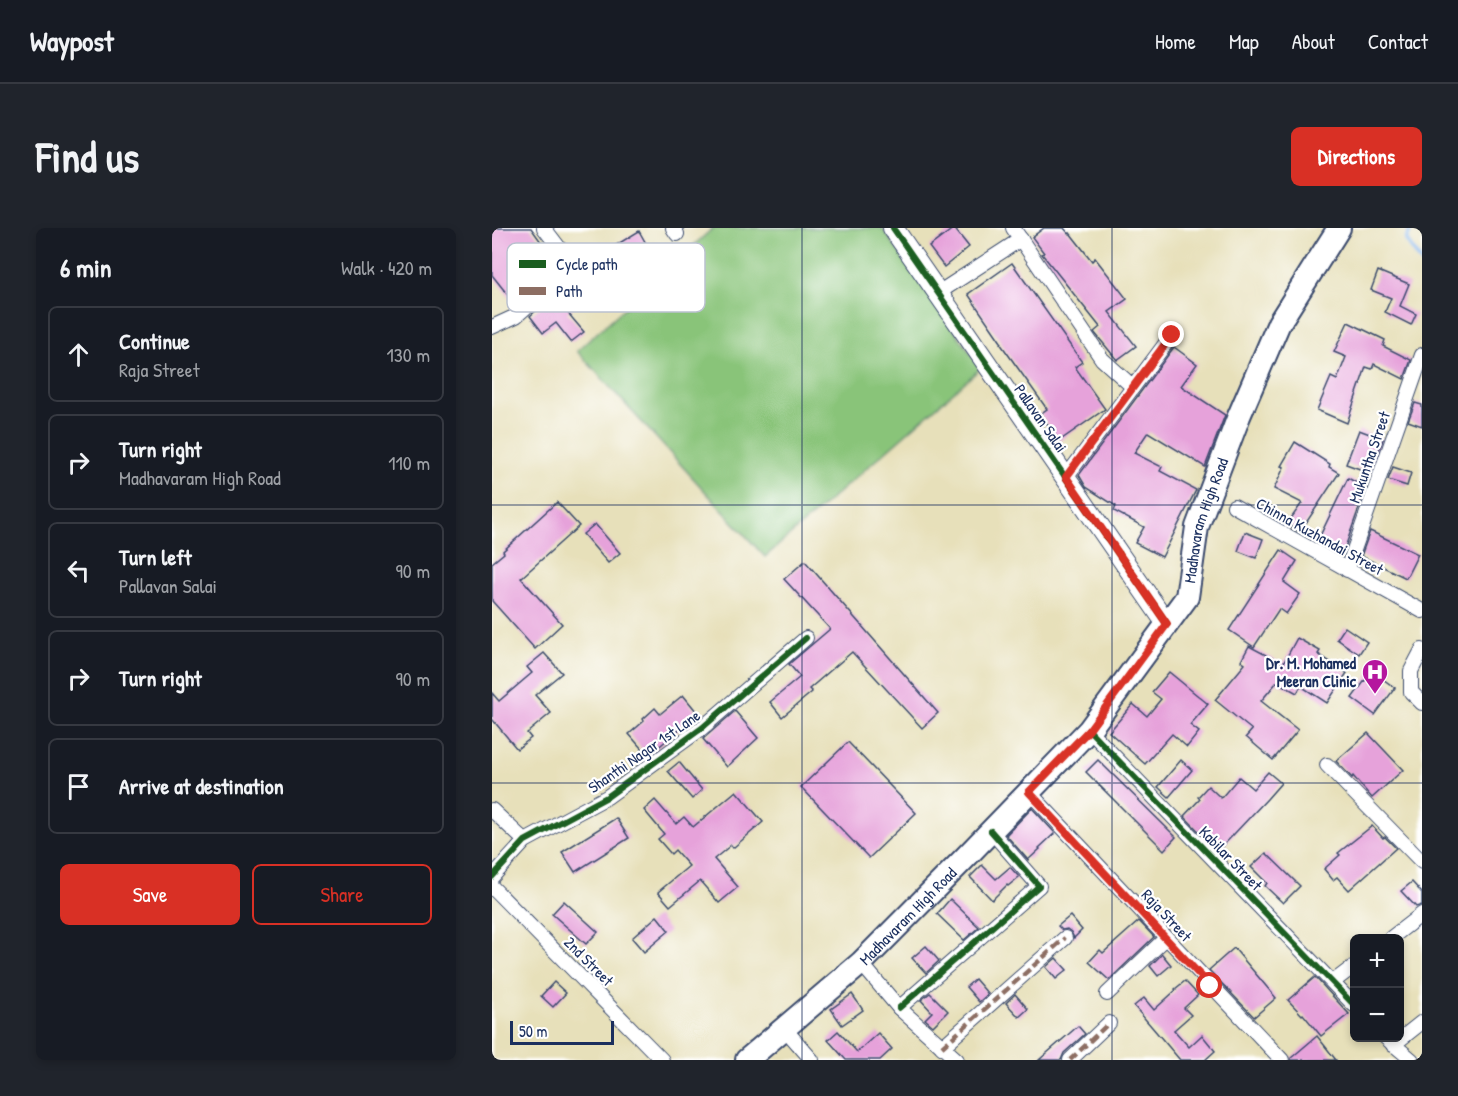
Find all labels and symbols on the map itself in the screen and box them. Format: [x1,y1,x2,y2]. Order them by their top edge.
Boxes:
legend [507,243,705,312]
text: Cycle path [556,253,618,275]
text: Path [556,280,582,302]
route end [1158,321,1184,347]
street label: Pallavan Salai [1009,380,1073,456]
street label: Mukuntha Street [1343,408,1395,506]
street label: Madhavaram High Road [1178,455,1233,584]
street label: Chinna Kuzhandai Street [1252,492,1388,580]
place label: Dr. M. Mohamed Meeran Clinic [1266,652,1357,692]
hospital icon: Dr. M. Mohamed Meeran Clinic [1360,657,1390,695]
street label: Shanthi Nagar 1st Lane [584,704,705,798]
street label: Kabilar Street [1194,821,1268,896]
street label: Madhavaram High Road [854,862,961,970]
street label: Raja Street [1137,884,1197,946]
street label: 2nd Street [559,931,619,991]
route start [1196,972,1222,998]
scale bar [510,1018,614,1046]

